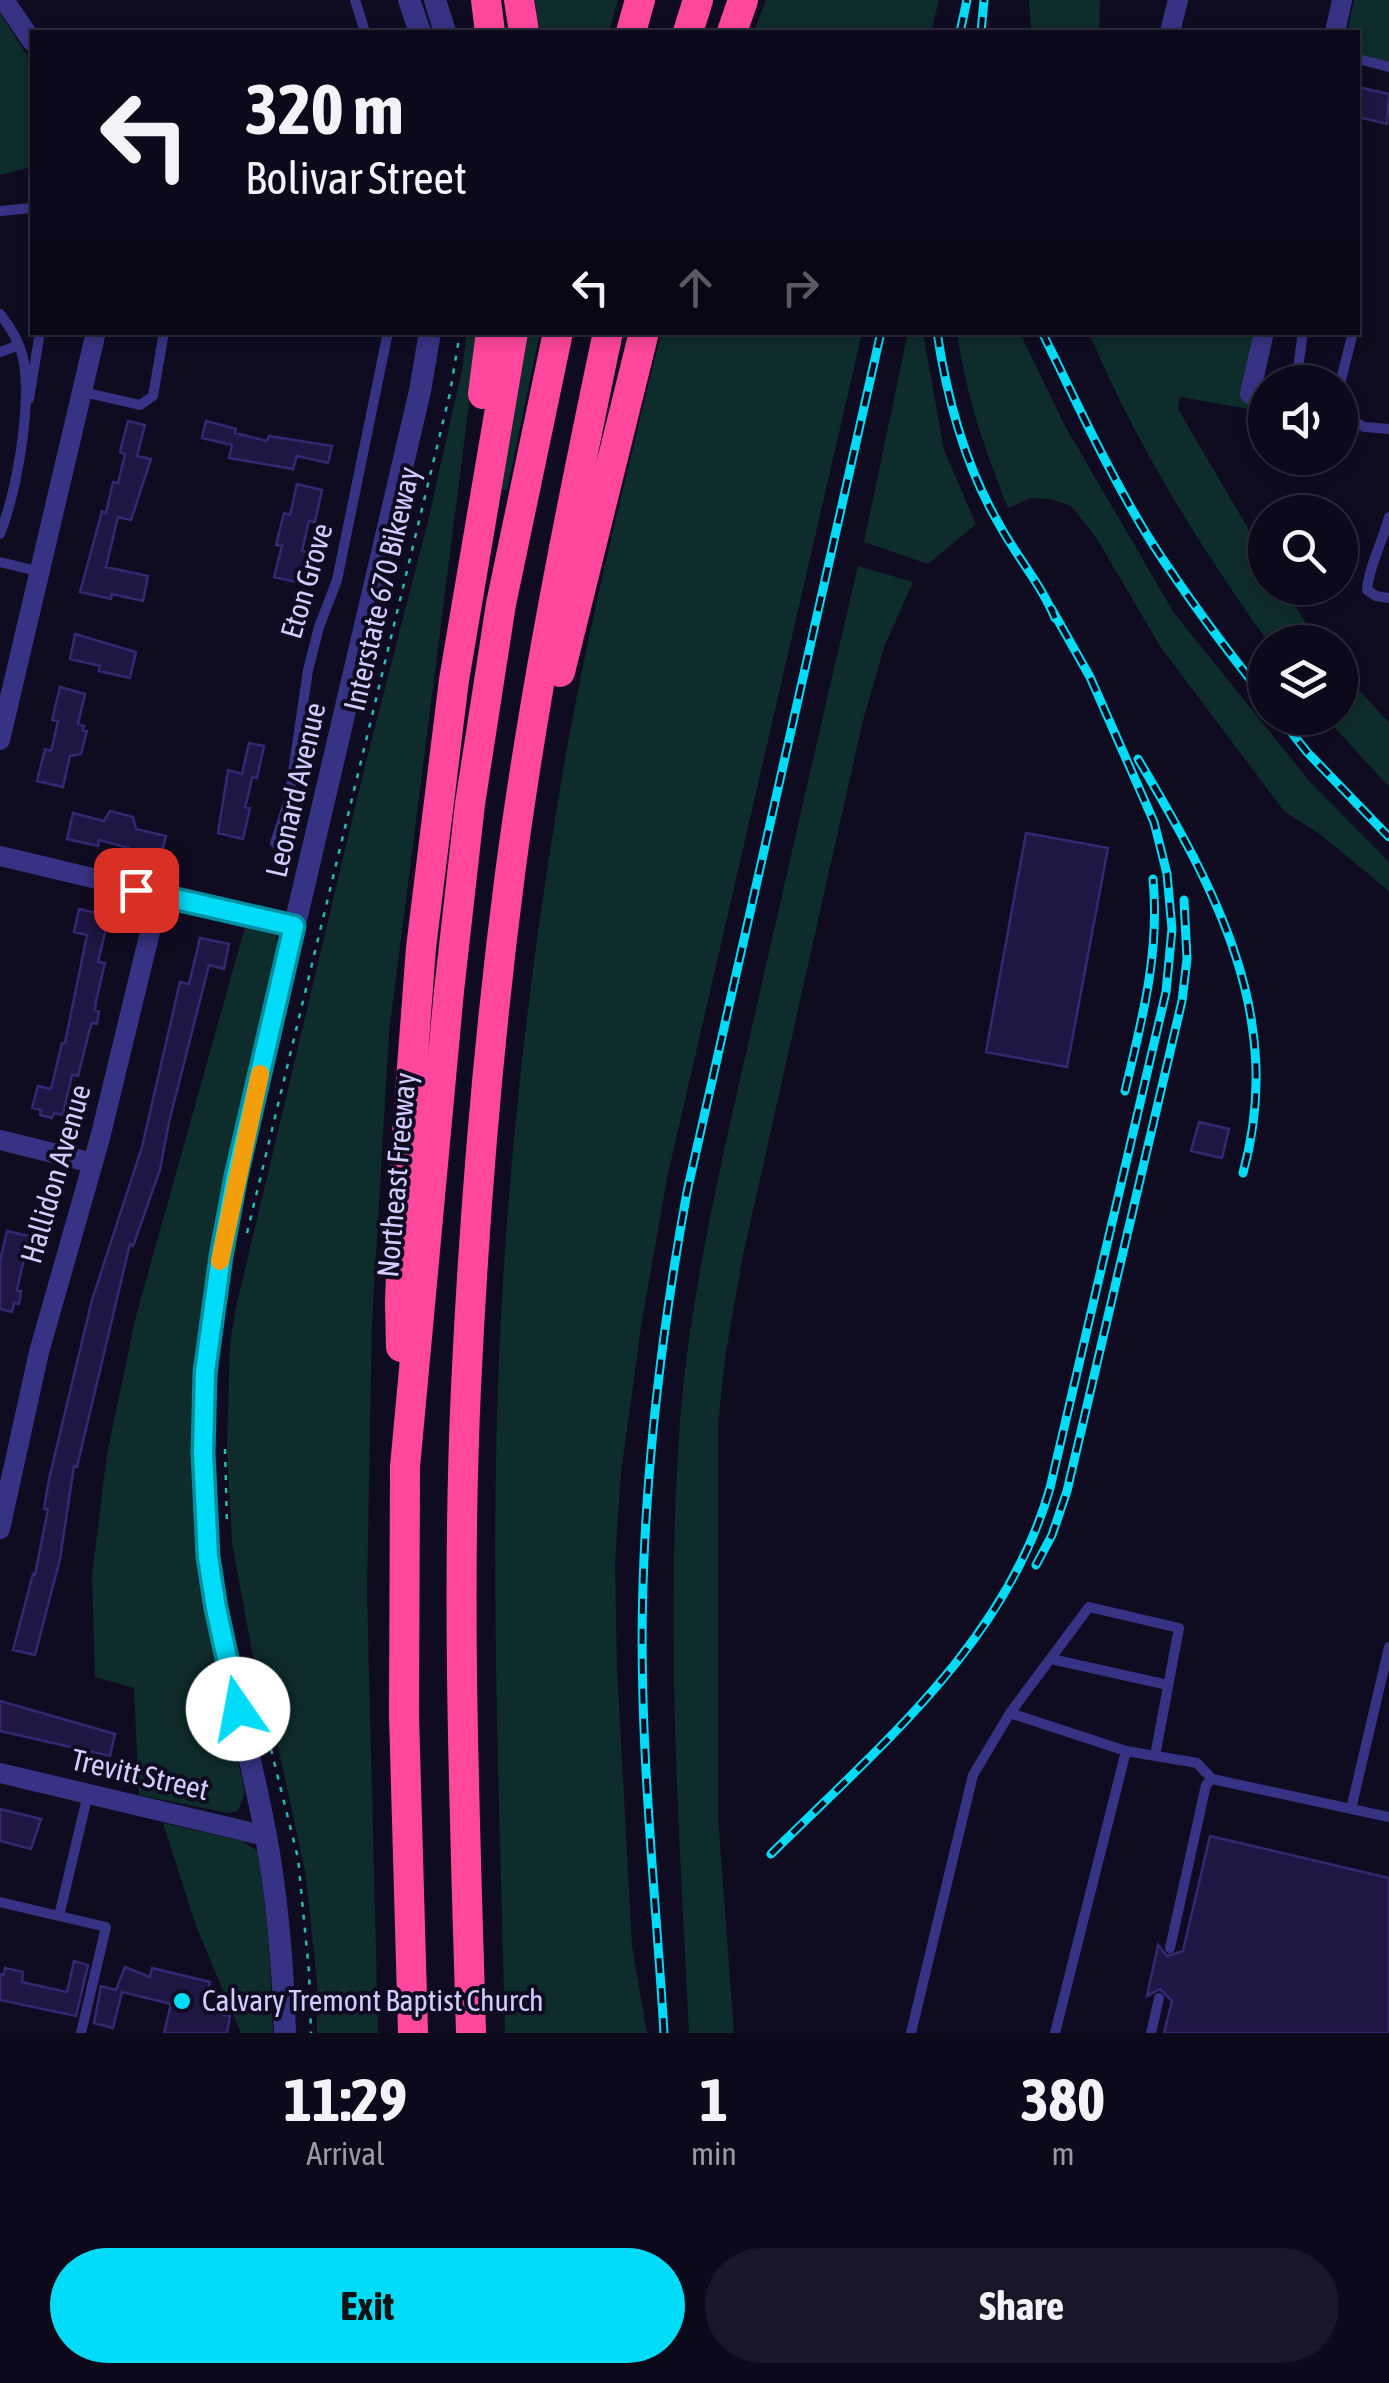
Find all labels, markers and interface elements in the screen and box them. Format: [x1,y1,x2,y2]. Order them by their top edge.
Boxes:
text: 320 m [245,69,404,149]
icon: left [80,70,210,200]
text: Bolivar Street [245,152,467,204]
icon: left [563,260,618,315]
icon: ahead [668,260,723,315]
icon: right [773,260,828,315]
map controls [1248,365,1358,735]
button: sound [1248,365,1358,475]
street label: Interstate 670 Bikeway [336,463,426,714]
button: search [1248,495,1358,605]
street label: Eton Grove [273,519,339,642]
button: layers [1248,625,1358,735]
street label: Leonard Avenue [258,699,332,880]
pin [94,848,179,933]
icon: arrive [109,863,164,918]
street label: Northeast Freeway [370,1071,422,1279]
street label: Hallidon Avenue [13,1081,97,1267]
position arrow [186,1657,290,1761]
street label: Trevitt Street [68,1742,212,1806]
place label: Calvary Tremont Baptist Church [202,1983,544,2017]
marker: Calvary Tremont Baptist Church [171,1990,193,2012]
text: 11:29 [284,2065,407,2134]
text: 1 [700,2065,728,2134]
text: 380 [1021,2065,1105,2134]
text: Arrival [306,2135,385,2172]
text: min [691,2135,737,2172]
text: m [1051,2135,1074,2172]
button: Exit [50,2248,685,2363]
button: Share [705,2248,1339,2363]

